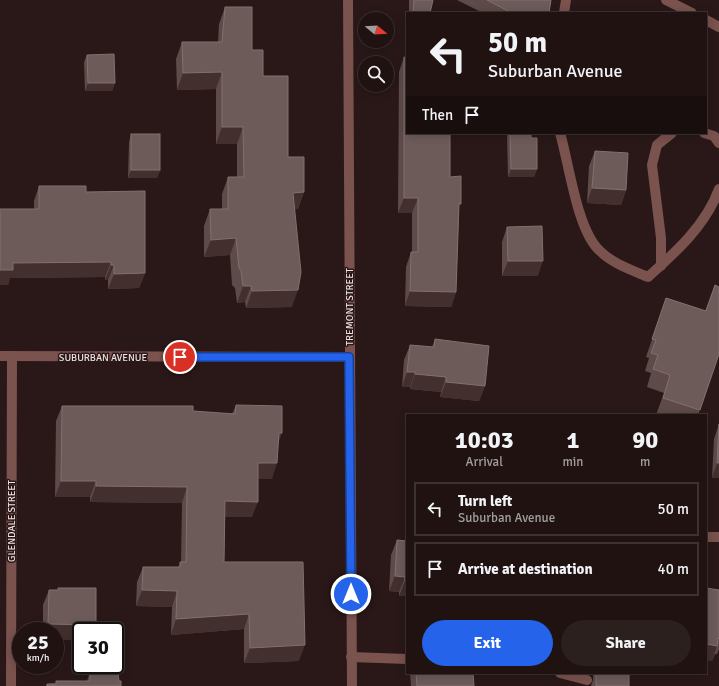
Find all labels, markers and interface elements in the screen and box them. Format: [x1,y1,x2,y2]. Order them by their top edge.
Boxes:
north arrow [358,12,394,48]
map controls [358,12,394,92]
text: 50 m [488,26,547,60]
icon: left [422,28,474,80]
button: search [358,56,394,92]
text: Suburban Avenue [488,60,623,82]
icon: arrive [461,104,483,126]
text: Then [422,106,453,124]
street label: TREMONT STREET [344,268,356,346]
pin [163,340,197,374]
icon: arrive [169,346,191,368]
street label: SUBURBAN AVENUE [59,352,147,364]
text: 10:03 [455,425,514,455]
text: 1 [566,425,579,455]
text: 90 [632,425,658,455]
text: Arrival [466,454,503,470]
text: min [562,454,583,470]
text: m [640,454,650,470]
street label: GLENDALE STREET [6,480,18,562]
text: Turn left [458,492,512,510]
icon: left [424,498,446,520]
text: 50 m [658,500,689,518]
text: Suburban Avenue [458,510,555,526]
icon: arrive [424,558,446,580]
text: Arrive at destination [458,560,593,578]
text: 40 m [658,560,689,578]
position arrow [330,573,372,615]
button: Exit [422,620,553,666]
button: Share [561,620,691,666]
speed limit sign: 30 [72,622,124,674]
text: 25 [27,630,49,655]
text: km/h [27,652,49,664]

